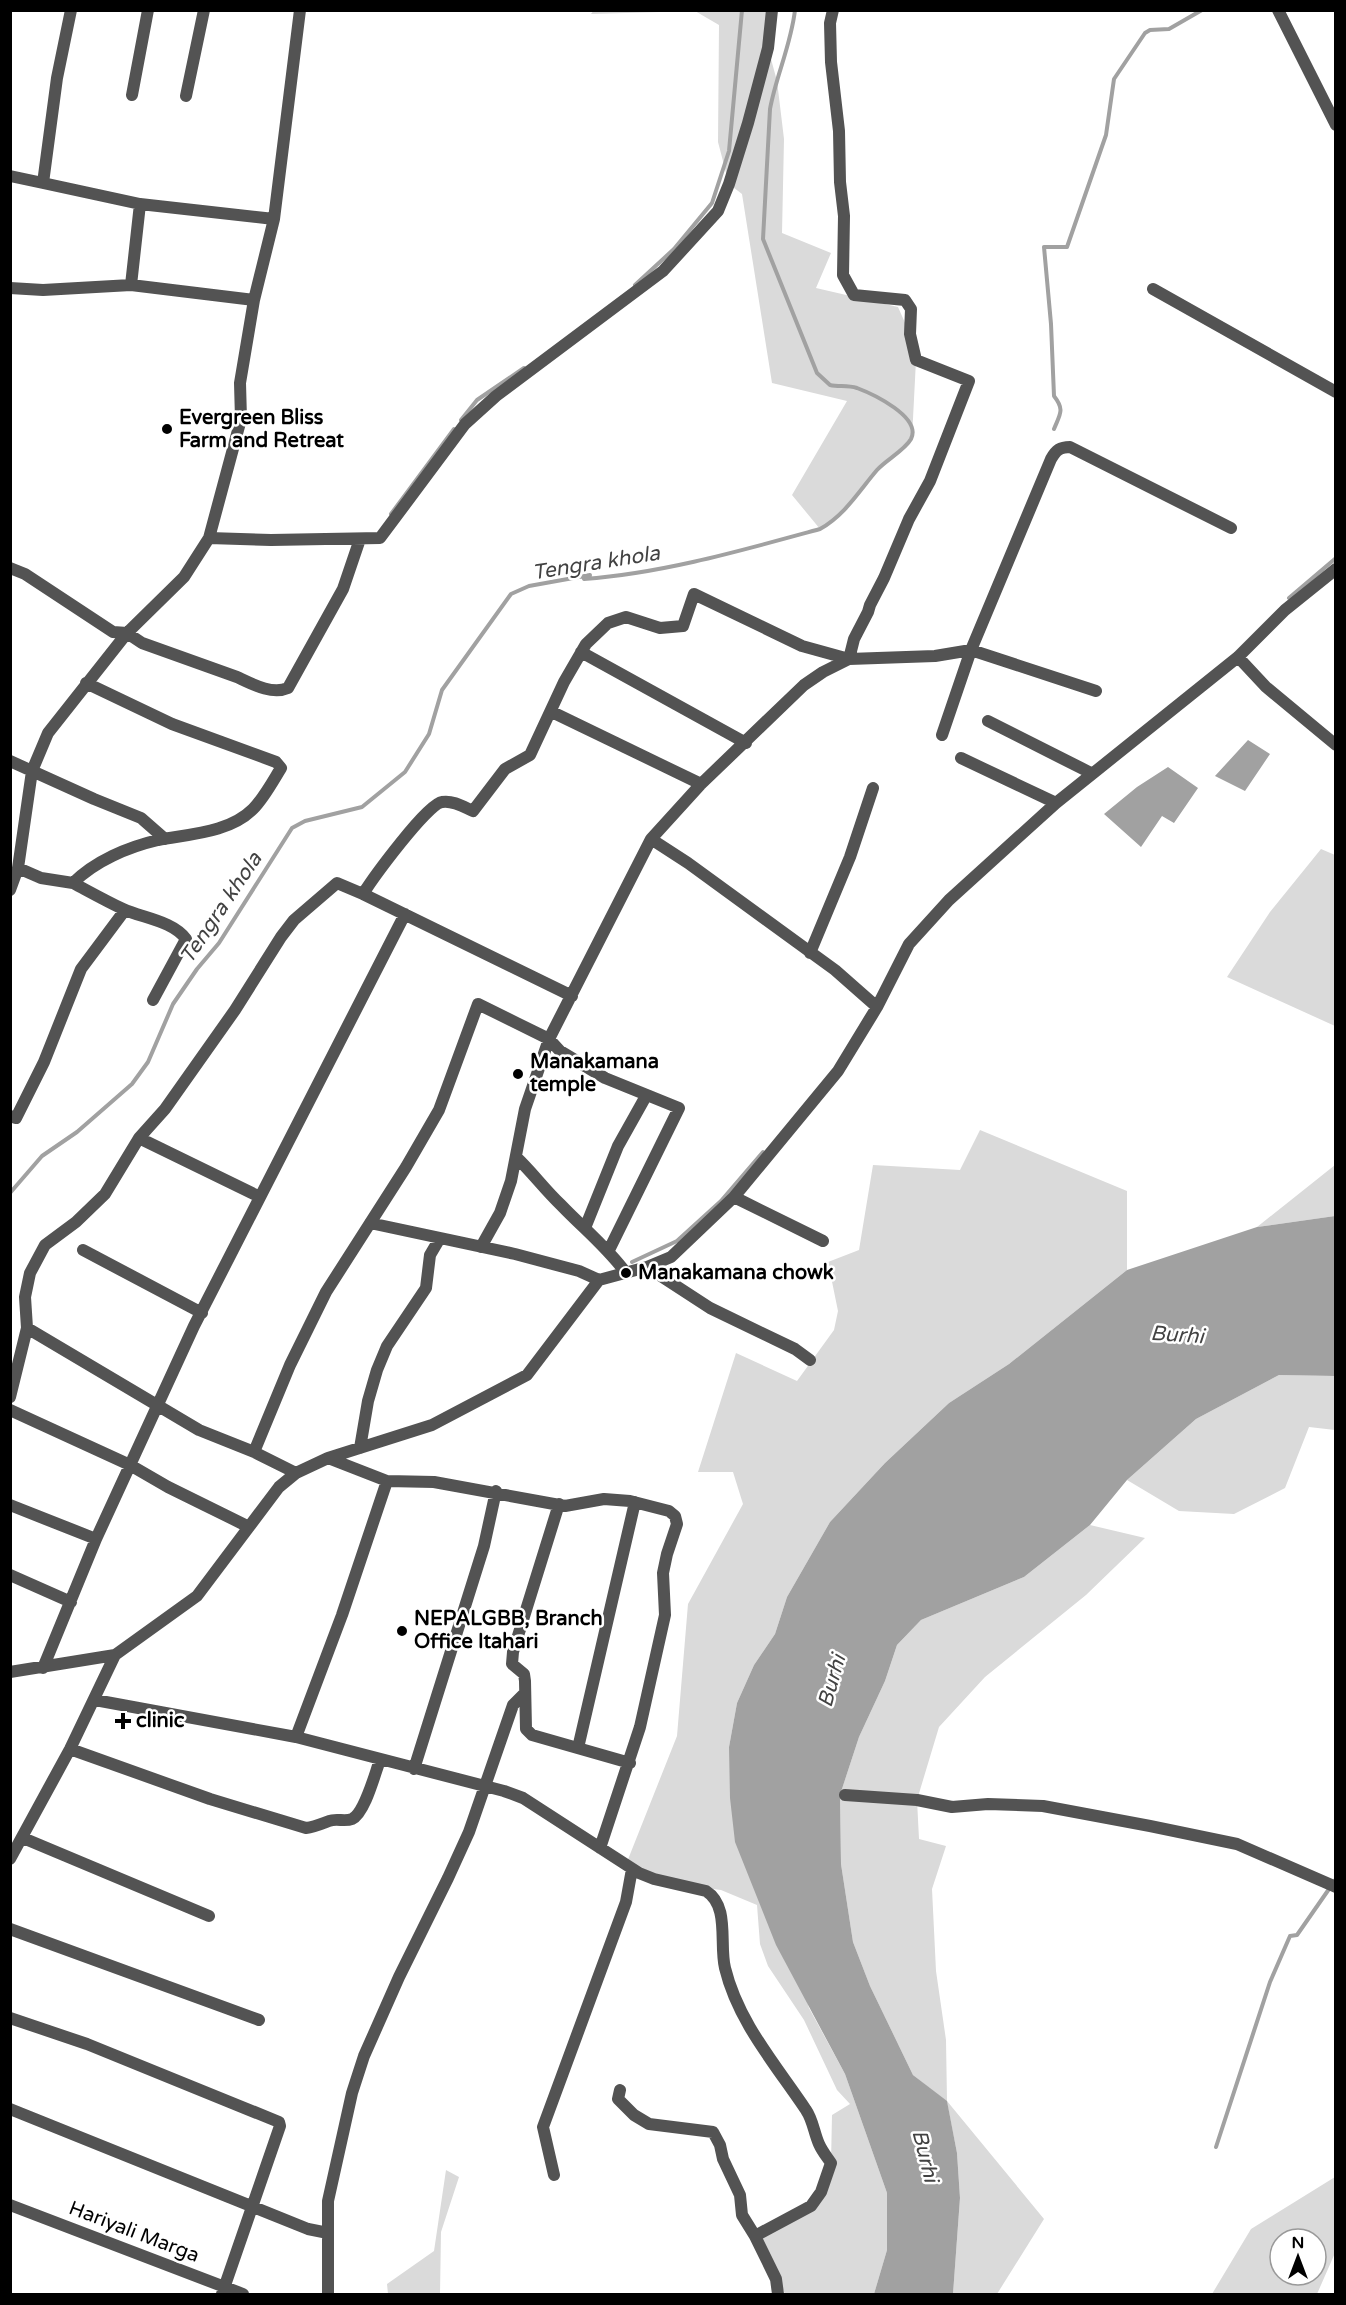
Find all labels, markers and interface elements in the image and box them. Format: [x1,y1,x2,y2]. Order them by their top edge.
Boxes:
place label: Evergreen Bliss Farm and Retreat [179,406,344,453]
marker: Evergreen Bliss Farm and Retreat [160,422,174,436]
water label: Tengra khola [530,540,663,585]
water label: Tengra khola [175,847,268,968]
place label: Manakamana temple [530,1050,659,1097]
marker: Manakamana temple [511,1067,525,1081]
place label: Manakamana chowk [638,1261,834,1285]
marker: Manakamana chowk [619,1266,633,1280]
water label: Burhi [1150,1321,1207,1350]
place label: NEPALGBB, Branch Office Itahari [414,1607,603,1654]
marker: NEPALGBB, Branch Office Itahari [395,1624,409,1638]
water label: Burhi [813,1649,852,1710]
place label: clinic [136,1709,185,1733]
marker: clinic [114,1712,132,1730]
water label: Burhi [906,2127,944,2188]
street label: Hariyali Marga [65,2196,203,2268]
north arrow [1268,2227,1328,2287]
text: N [1292,2233,1304,2253]

